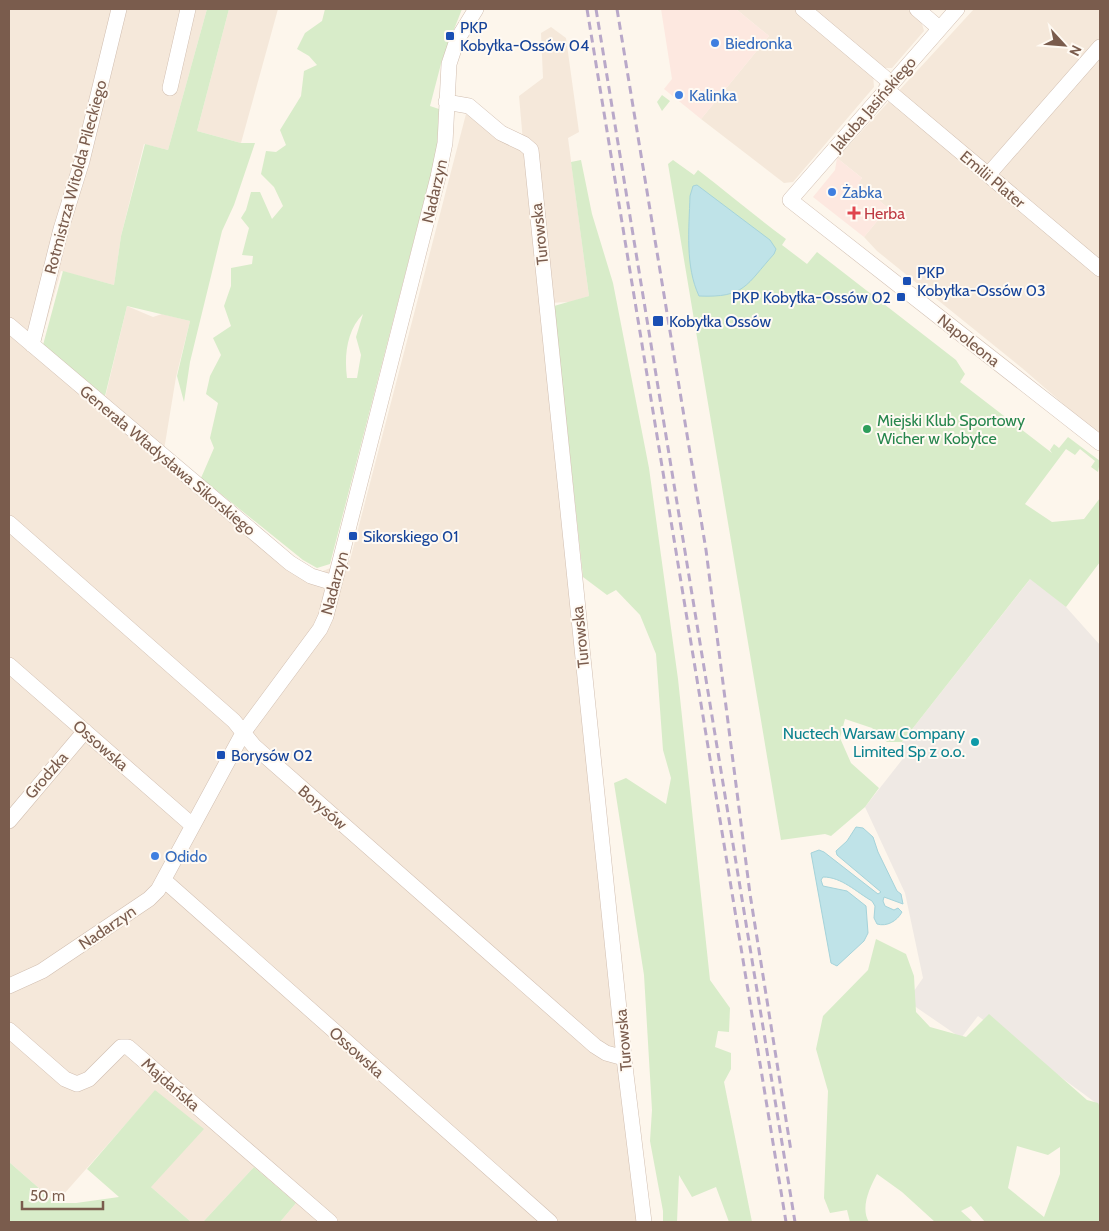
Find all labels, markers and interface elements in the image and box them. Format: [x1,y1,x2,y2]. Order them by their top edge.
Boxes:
place label: PKP Kobyłka-Ossów 04 [460,18,589,55]
north arrow [1039,20,1089,70]
marker: PKP Kobyłka-Ossów 04 [444,30,456,42]
place label: Biedronka [725,34,793,53]
marker: Biedronka [709,37,721,49]
text: N [1065,42,1086,59]
street label: Jakuba Jasińskiego [826,53,920,157]
street label: Rotmistrza Witolda Pileckiego [40,78,111,276]
place label: Kalinka [689,86,737,105]
marker: Kalinka [673,89,685,101]
street label: Emilii Plater [956,147,1030,213]
street label: Nadarzyn [418,157,451,225]
place label: Żabka [842,183,882,202]
marker: Żabka [826,186,838,198]
street label: Turowska [527,202,552,266]
place label: Herba [864,204,905,223]
marker: Herba [848,207,860,219]
place label: PKP Kobyłka-Ossów 03 [917,263,1046,300]
marker: PKP Kobyłka-Ossów 03 [901,275,913,287]
place label: PKP Kobyłka-Ossów 02 [732,288,891,307]
marker: PKP Kobyłka-Ossów 02 [895,291,907,303]
street label: Napoleona [934,310,1004,371]
place label: Kobyłka Ossów [669,312,771,331]
marker: Kobyłka Ossów [651,314,665,328]
street label: Generała Władysława Sikorskiego [76,381,259,540]
place label: Miejski Klub Sportowy Wicher w Kobyłce [877,411,1025,448]
marker: Miejski Klub Sportowy Wicher w Kobyłce [861,423,873,435]
place label: Sikorskiego 01 [363,527,458,546]
marker: Sikorskiego 01 [347,530,359,542]
street label: Nadarzyn [317,549,352,617]
street label: Turowska [568,605,593,669]
street label: Ossowska [69,716,132,775]
place label: Nuctech Warsaw Company Limited Sp z o.o. [783,724,965,761]
marker: Nuctech Warsaw Company Limited Sp z o.o. [969,736,981,748]
place label: Borysów 02 [231,746,313,765]
street label: Grodzka [21,748,72,803]
marker: Borysów 02 [215,749,227,761]
street label: Borysów [294,781,351,834]
place label: Odido [165,847,207,866]
marker: Odido [149,850,161,862]
street label: Nadarzyn [75,901,140,953]
street label: Turowska [611,1008,636,1072]
street label: Ossowska [325,1023,388,1082]
street label: Majdańska [138,1054,204,1115]
scale bar [22,1178,104,1210]
text: 50 m [30,1187,65,1205]

